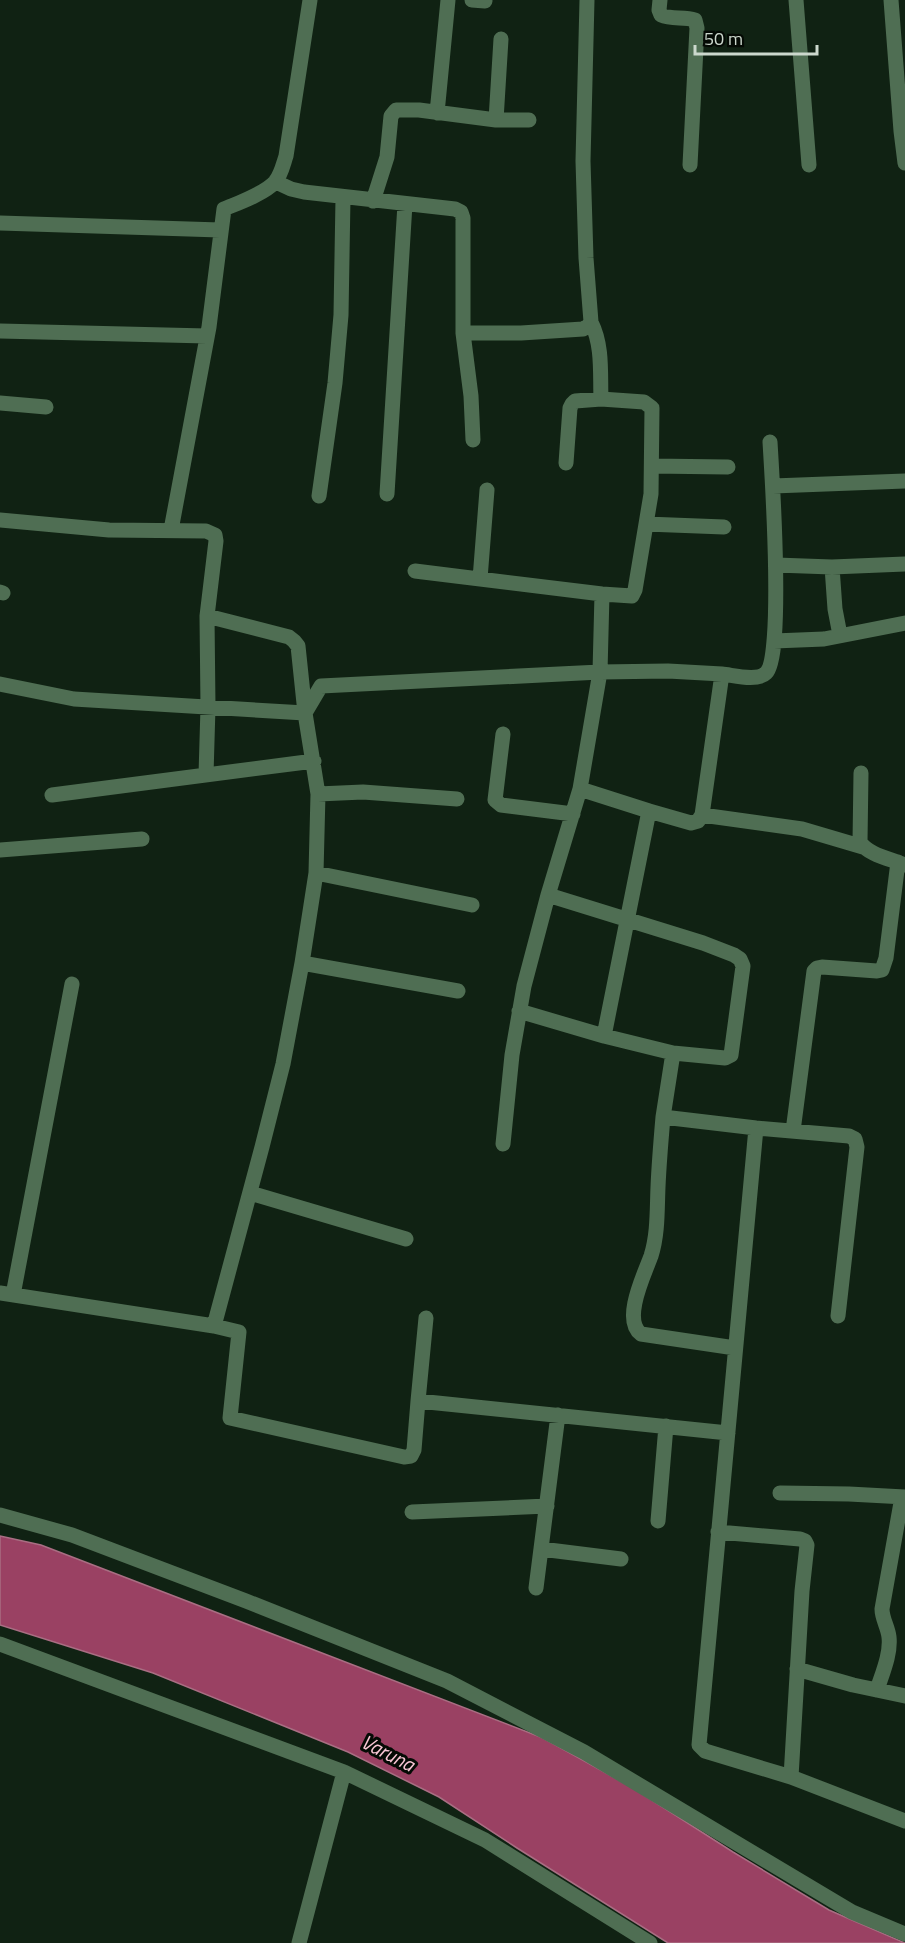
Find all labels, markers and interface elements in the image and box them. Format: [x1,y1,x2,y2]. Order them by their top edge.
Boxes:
scale bar [695,18,816,56]
text: 50 m [704,25,743,52]
water label: Varuna [356,1726,421,1780]

